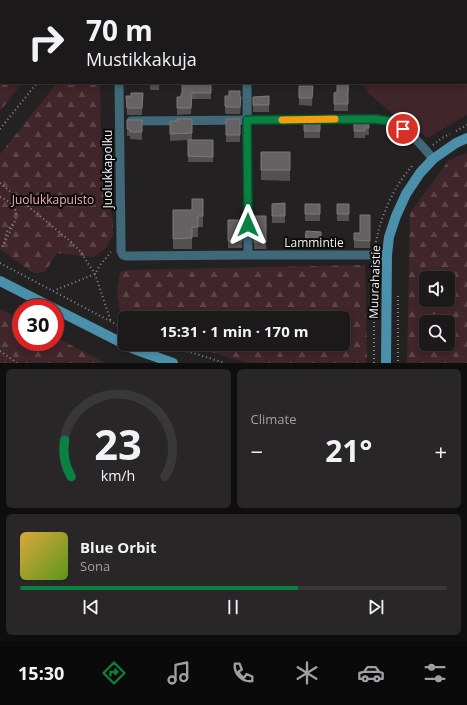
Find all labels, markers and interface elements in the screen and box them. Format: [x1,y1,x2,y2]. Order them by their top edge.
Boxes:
text: 70 m [86,11,153,49]
icon: right [20,16,72,68]
text: Mustikkakuja [86,47,197,71]
pin [386,112,420,146]
icon: arrive [392,118,414,140]
street label: Juolukkapolku [99,130,116,209]
park label: Juolukkapuisto [11,191,94,208]
position arrow [227,204,269,246]
street label: Lammintie [284,234,344,251]
street label: Muurahaistie [365,244,384,319]
map controls [419,271,455,351]
button: sound [419,271,455,307]
speed limit sign: 30 [12,299,64,351]
button: search [419,315,455,351]
text: 15:31 · 1 min · 170 m [160,321,308,341]
text: Climate [251,410,296,428]
text: 23 [94,415,142,471]
text: 21° [325,430,372,471]
text: − [251,436,263,466]
text: + [434,436,447,466]
text: km/h [101,465,136,484]
text: Blue Orbit [80,537,157,557]
text: Sona [80,557,110,575]
icon: previous [80,596,102,618]
icon: pause [222,596,244,618]
icon: next [365,596,387,618]
icon: directions [100,659,128,687]
icon: music [165,659,193,687]
icon: phone [229,659,257,687]
icon: climate [293,659,321,687]
icon: car [357,659,385,687]
icon: filters [421,659,449,687]
text: 15:30 [18,661,64,685]

